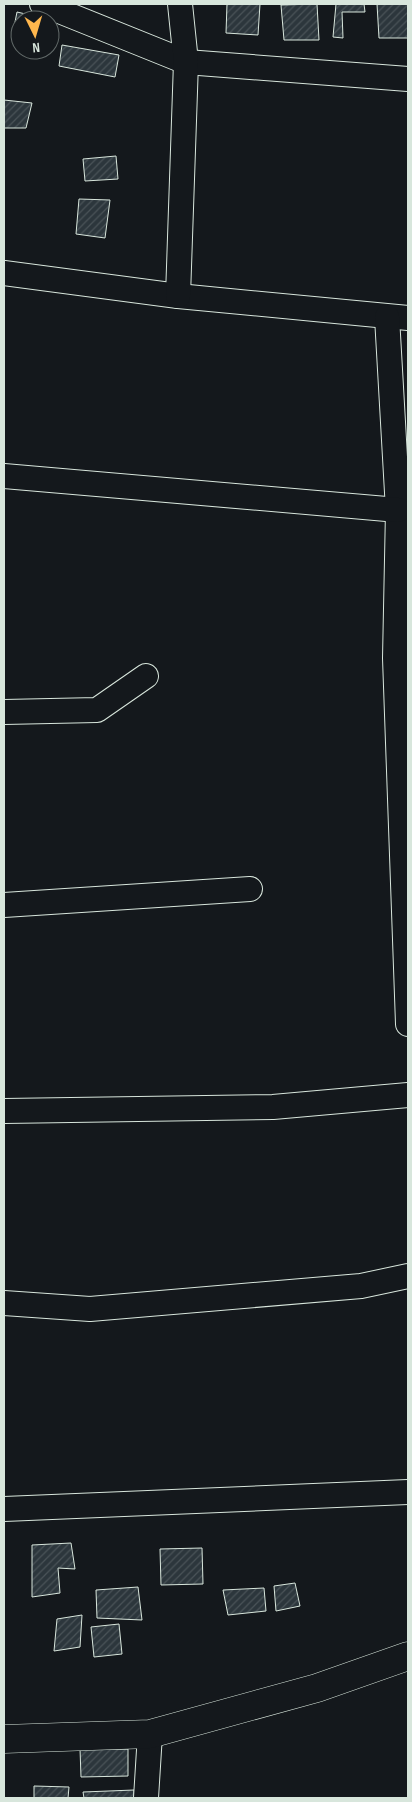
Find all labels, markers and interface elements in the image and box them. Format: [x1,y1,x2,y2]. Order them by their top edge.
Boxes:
north arrow [10,10,60,60]
text: N [32,39,41,56]

